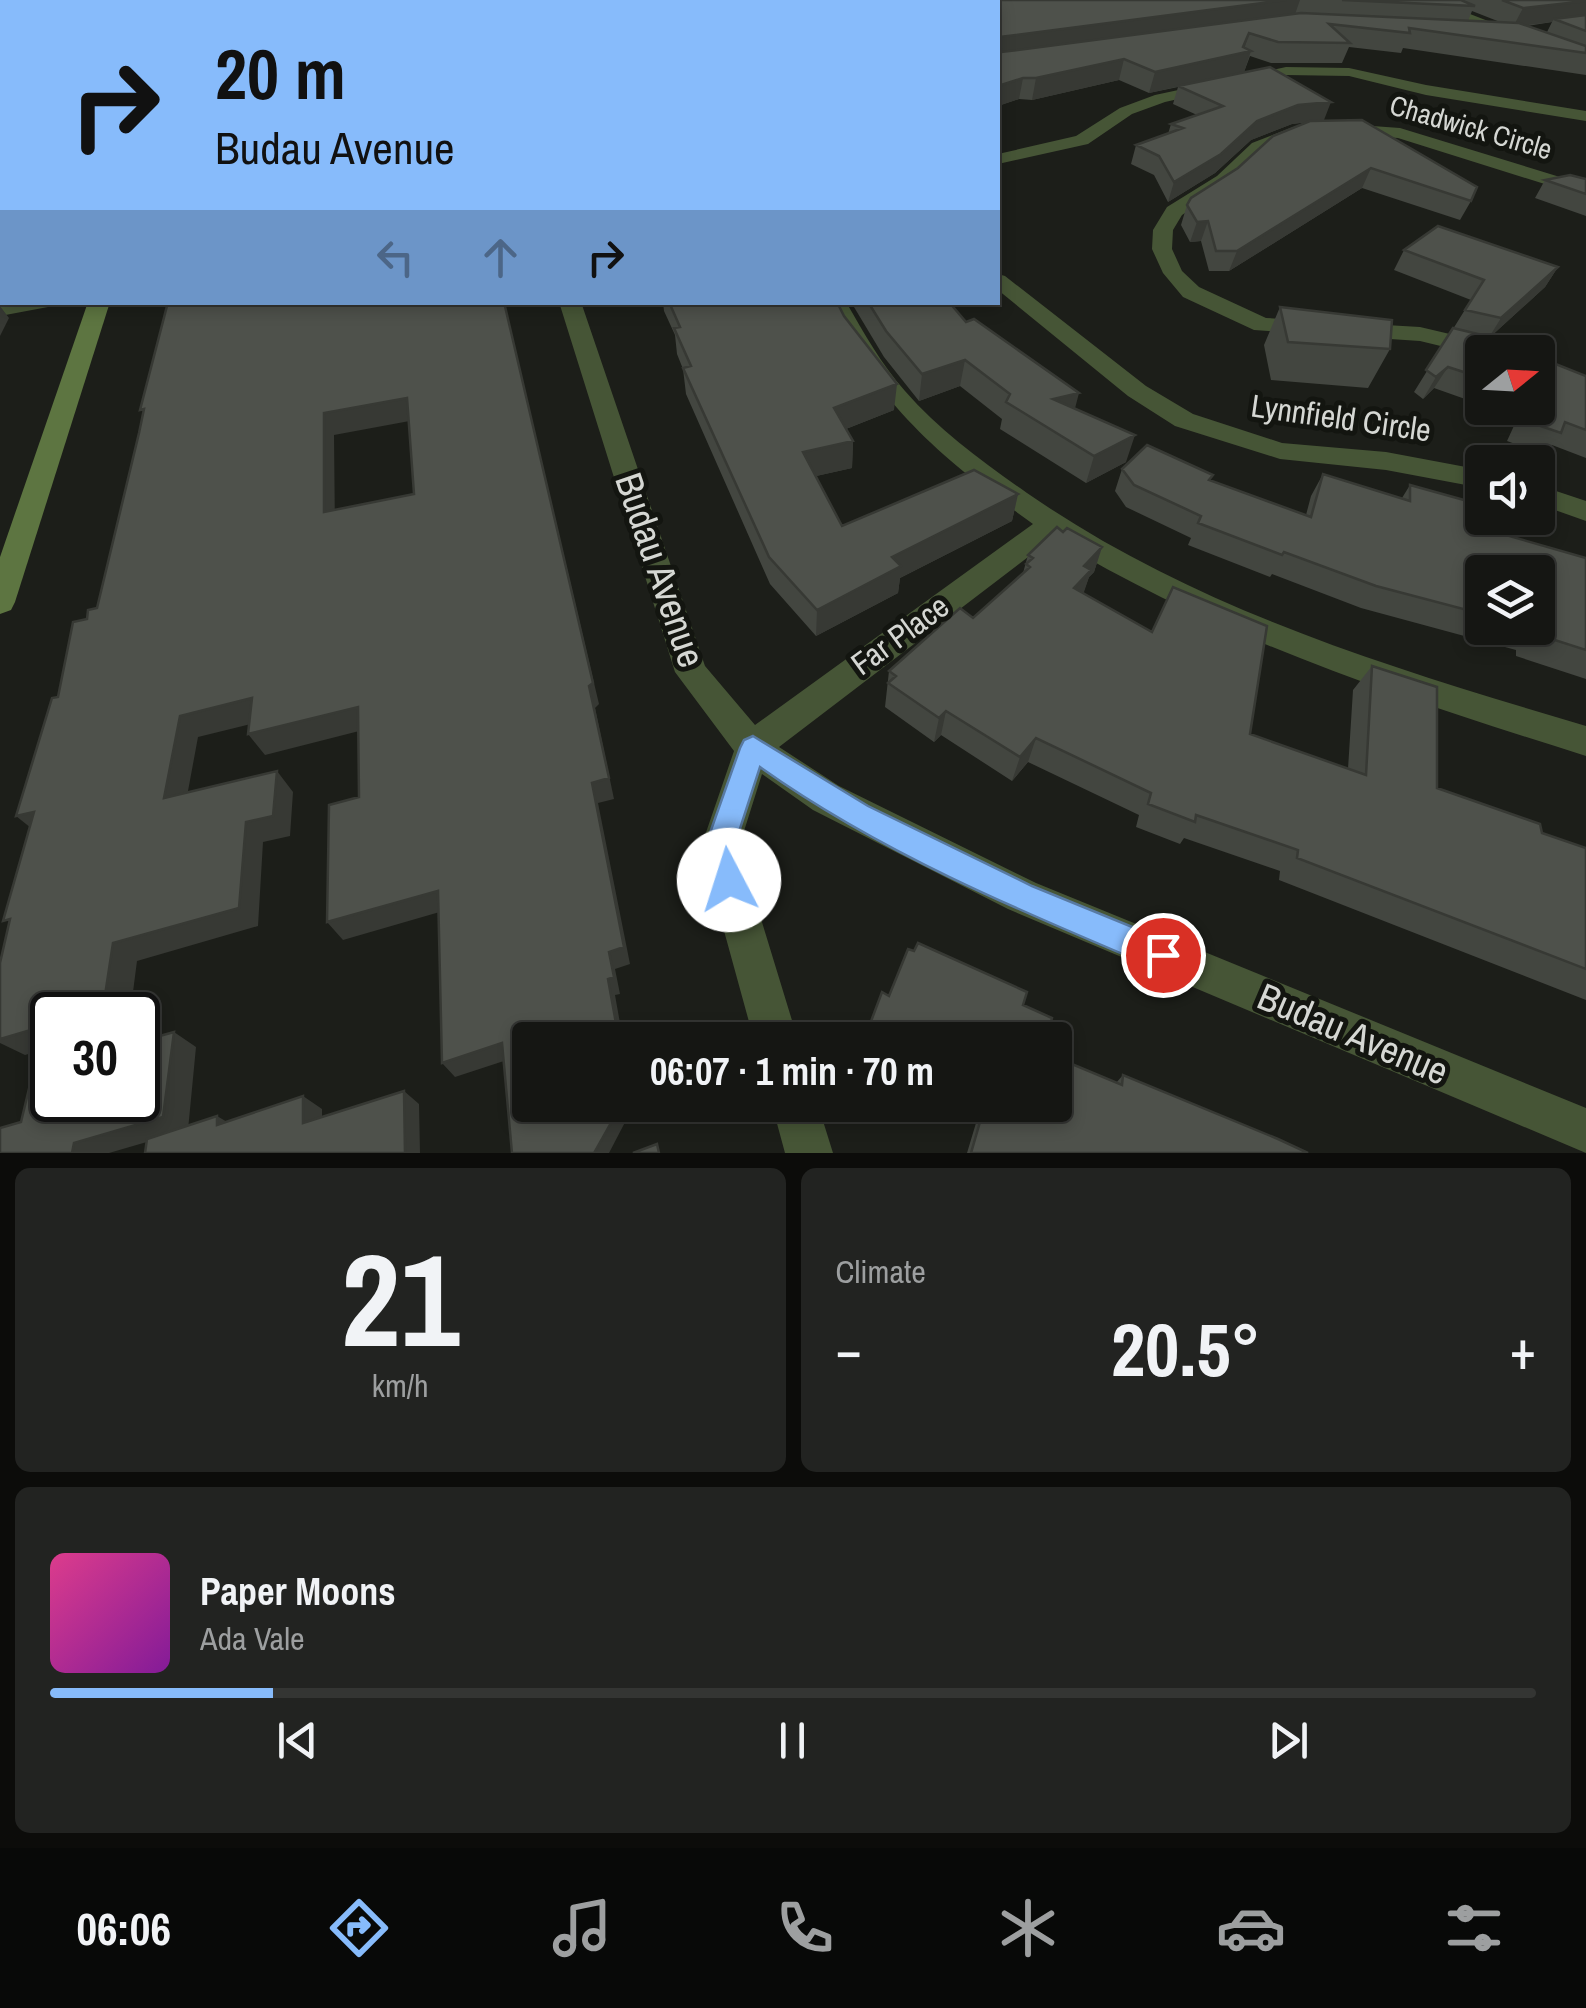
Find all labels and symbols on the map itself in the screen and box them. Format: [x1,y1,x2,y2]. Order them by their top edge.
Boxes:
street label: Chadwick Circle [1385,86,1557,168]
north arrow [1465,335,1555,425]
street label: Lynnfield Circle [1248,384,1434,451]
street label: Budau Avenue [603,466,717,674]
street label: Far Place [842,585,957,685]
position arrow [677,828,781,932]
pin [1121,913,1206,998]
street label: Budau Avenue [1250,971,1456,1097]
speed limit sign: 30 [30,992,160,1122]

